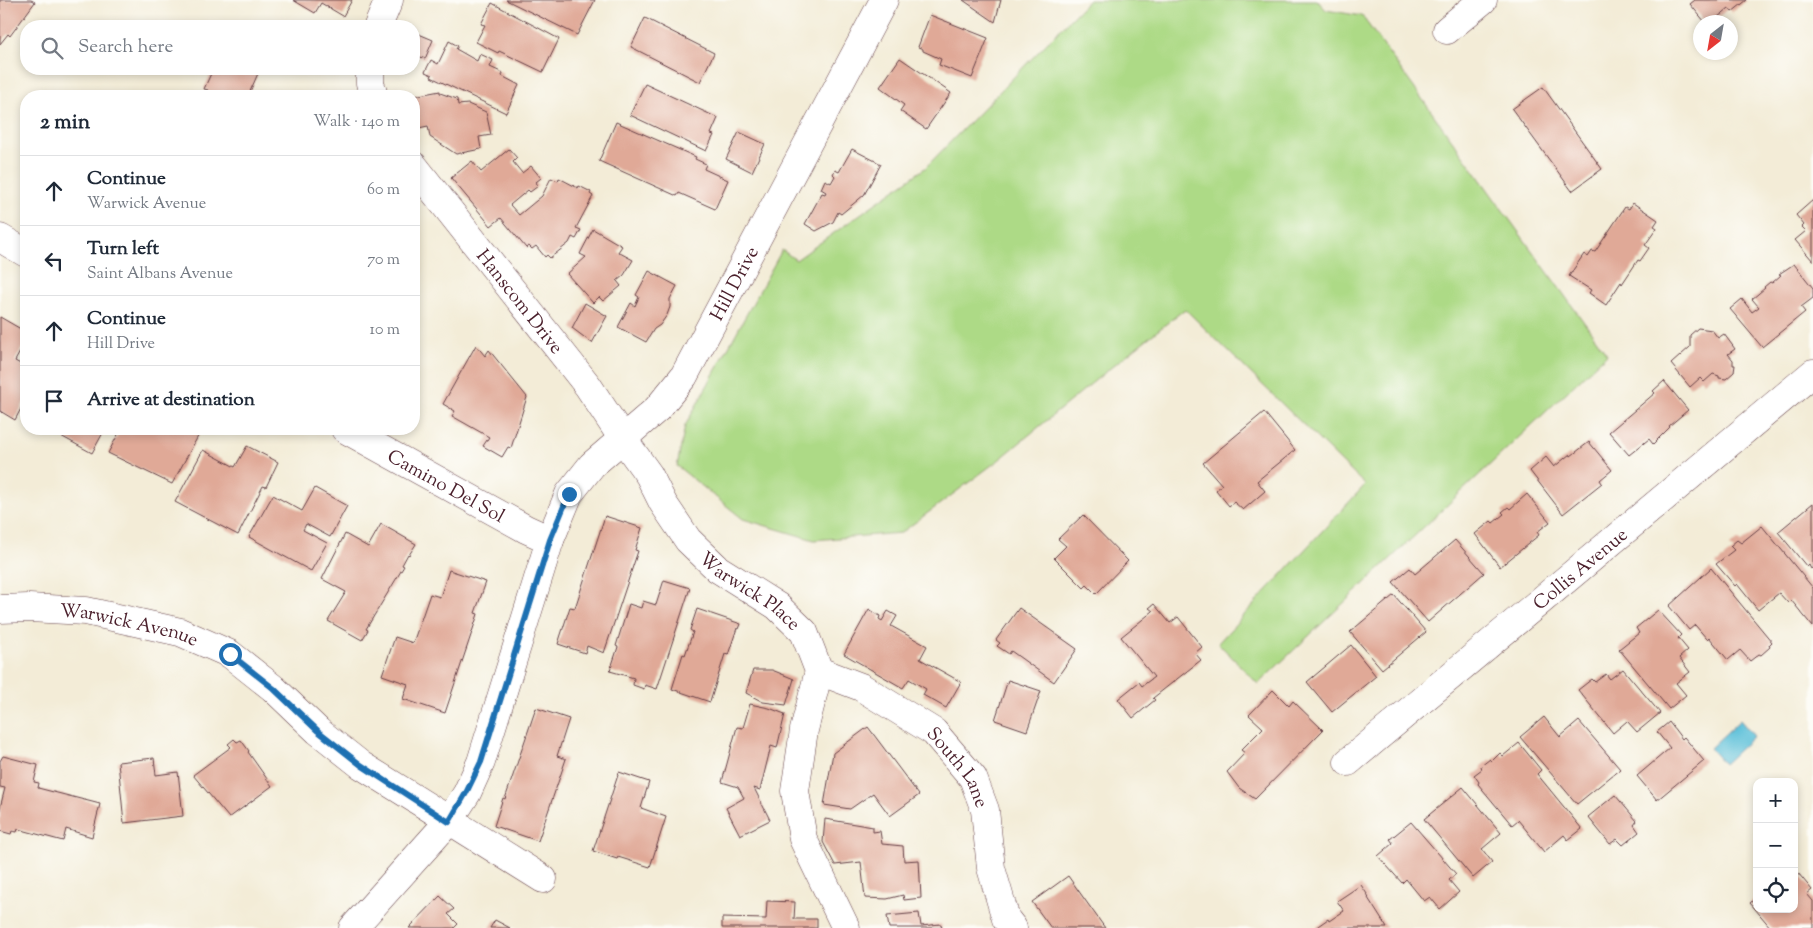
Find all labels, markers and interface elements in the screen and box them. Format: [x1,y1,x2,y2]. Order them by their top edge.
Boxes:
north arrow [1693,15,1738,60]
search box [20,20,420,75]
icon: search [38,34,66,62]
text: Search here [78,34,173,61]
text: 2 min [40,108,90,138]
text: Walk · 140 m [313,111,400,134]
text: Continue [87,166,166,193]
icon: ahead [40,177,68,205]
text: 60 m [367,179,400,202]
text: Warwick Avenue [87,193,206,216]
text: Turn left [87,236,159,263]
street label: Hill Drive [705,242,767,326]
street label: Hanscom Drive [469,244,569,361]
icon: left [40,247,68,275]
text: 70 m [367,249,400,272]
text: Saint Albans Avenue [87,263,233,286]
text: Continue [87,306,166,333]
icon: ahead [40,317,68,345]
text: 10 m [370,319,400,342]
text: Hill Drive [87,333,155,356]
icon: arrive [40,387,68,415]
text: Arrive at destination [87,387,255,414]
street label: Camino Del Sol [382,444,509,531]
route end [558,483,581,506]
street label: Collis Avenue [1528,522,1635,618]
street label: Warwick Place [692,546,806,638]
street label: Warwick Avenue [59,599,202,655]
route start [219,643,242,666]
street label: South Lane [919,722,994,812]
map controls [1753,778,1798,913]
button: + [1753,778,1798,823]
button: − [1753,823,1798,868]
button: locate [1753,868,1798,913]

